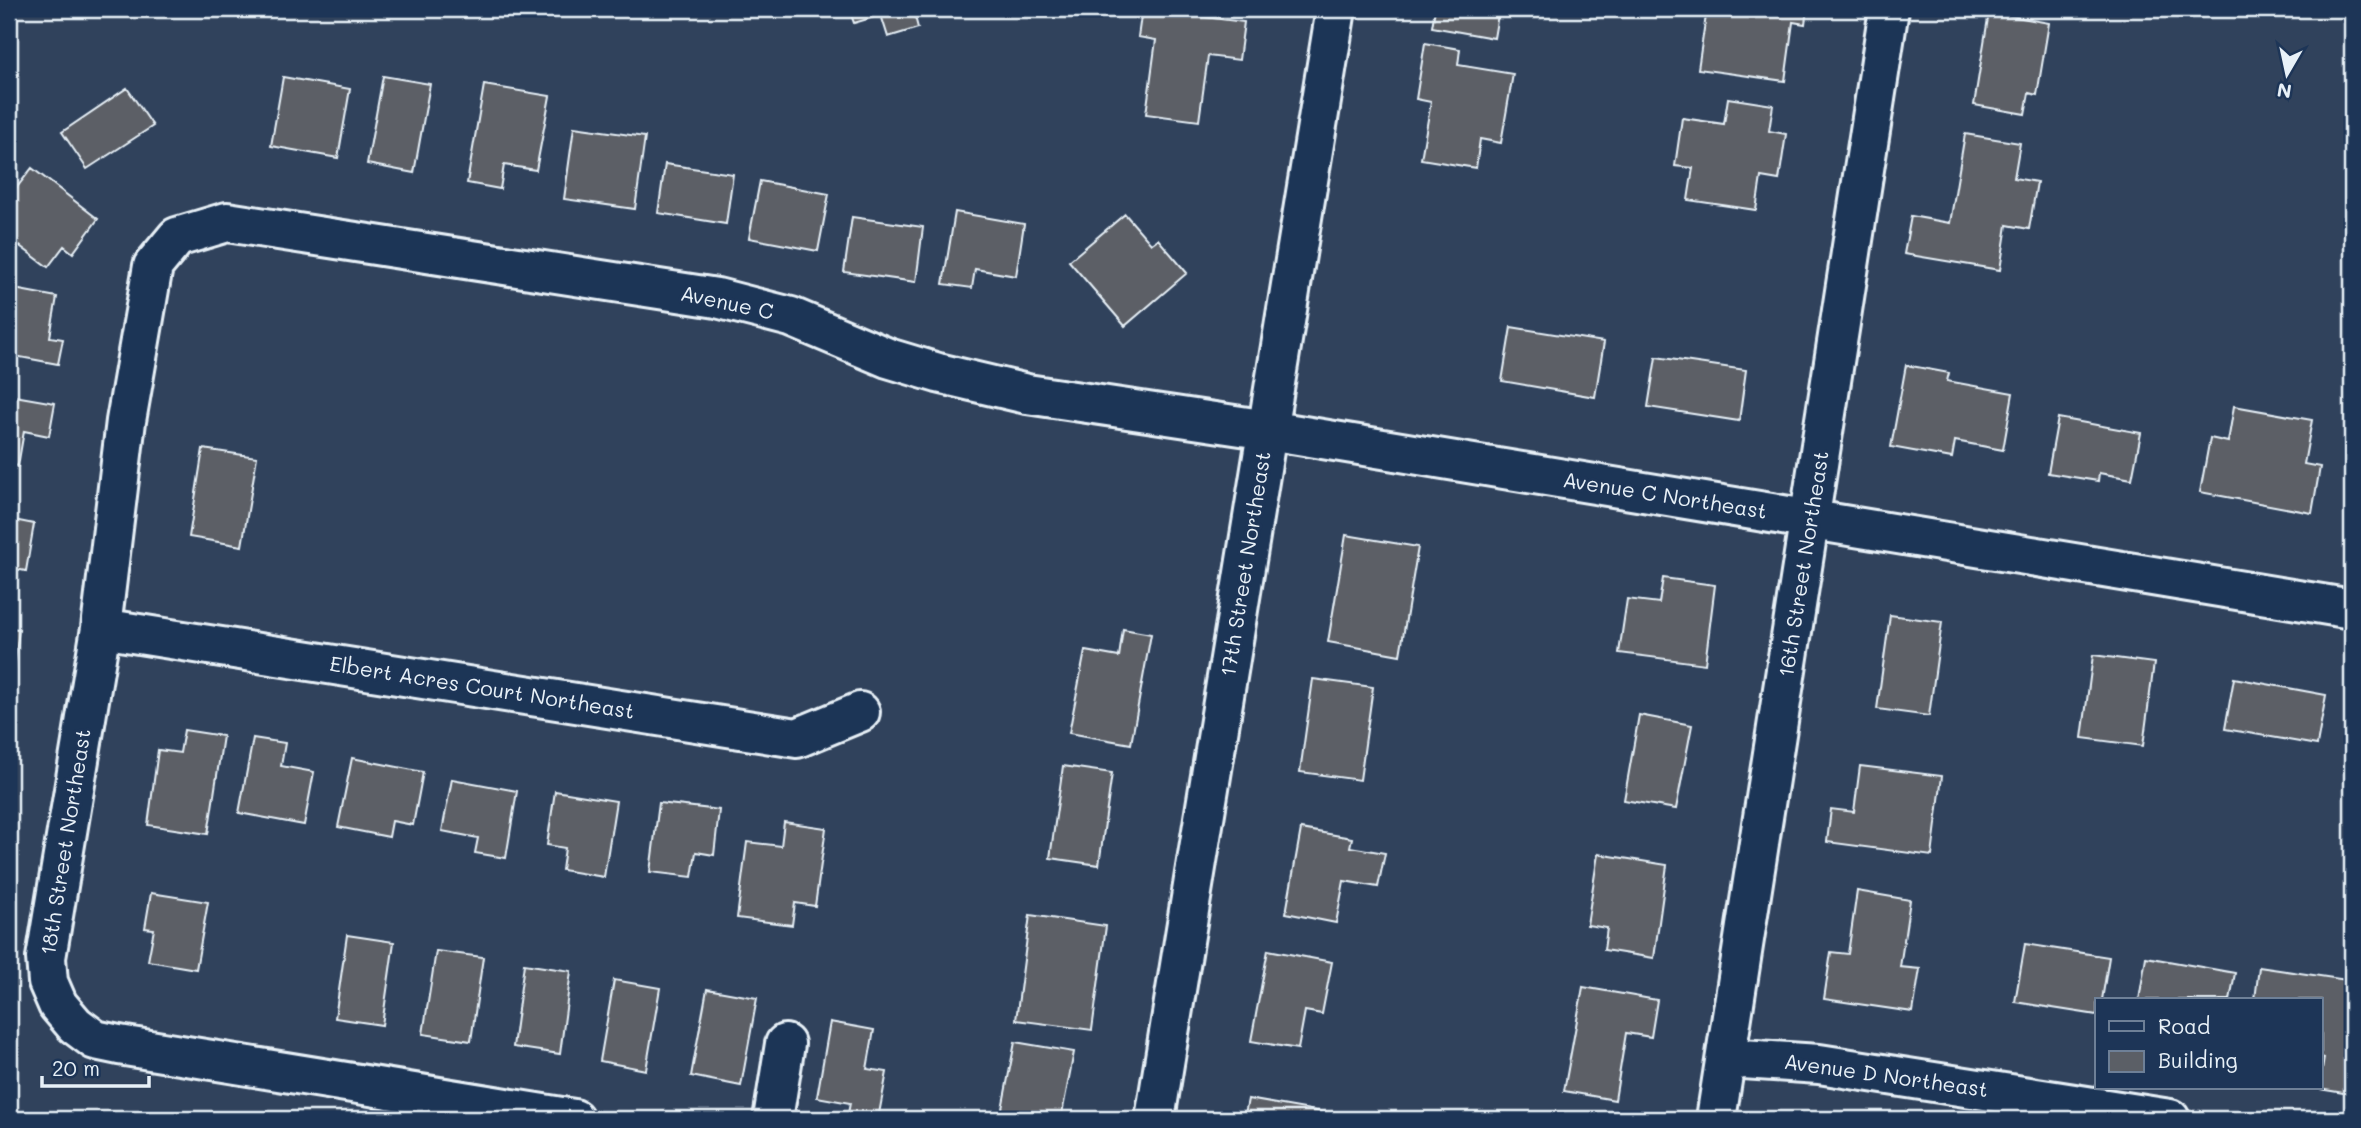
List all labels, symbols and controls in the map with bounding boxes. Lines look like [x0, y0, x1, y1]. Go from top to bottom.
north arrow [2252, 38, 2322, 108]
text: N [2275, 78, 2293, 105]
street label: Avenue C [678, 279, 776, 325]
street label: 17th Street Northeast [1213, 449, 1276, 678]
street label: 16th Street Northeast [1771, 449, 1834, 679]
street label: Avenue C Northeast [1561, 465, 1769, 524]
street label: Elbert Acres Court Northeast [328, 649, 636, 724]
street label: 18th Street Northeast [33, 727, 96, 957]
legend [2095, 998, 2322, 1090]
text: Road [2158, 1012, 2210, 1039]
scale bar [42, 1044, 149, 1088]
text: Building [2158, 1046, 2238, 1073]
street label: Avenue D Northeast [1783, 1047, 1990, 1102]
text: 20 m [52, 1054, 100, 1081]

